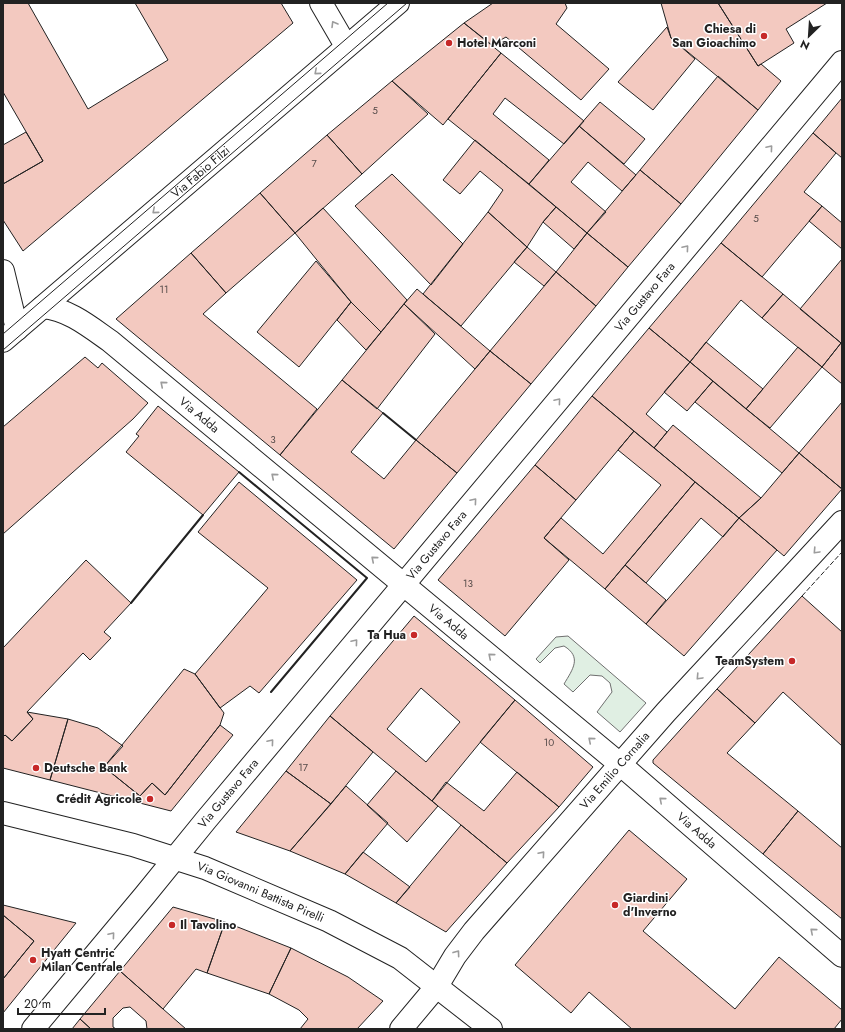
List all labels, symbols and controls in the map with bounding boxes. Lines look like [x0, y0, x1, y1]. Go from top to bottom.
north arrow [789, 16, 829, 56]
place label: Chiesa di San Gioachimo [672, 20, 756, 52]
one-way arrow [331, 21, 338, 29]
marker: Chiesa di San Gioachimo [759, 31, 769, 41]
place label: Hotel Marconi [457, 34, 536, 52]
text: N [797, 36, 812, 54]
marker: Hotel Marconi [444, 38, 454, 48]
one-way arrow [314, 67, 321, 74]
house number: 5 [372, 103, 378, 118]
street label: Via Fabio Filzi [167, 142, 234, 202]
one-way arrow [765, 146, 772, 153]
house number: 7 [311, 156, 317, 171]
one-way arrow [152, 207, 159, 214]
house number: 5 [753, 211, 759, 226]
one-way arrow [682, 246, 689, 253]
street label: Via Gustavo Fara [610, 258, 680, 336]
house number: 11 [160, 282, 169, 297]
one-way arrow [160, 382, 167, 389]
street label: Via Adda [175, 393, 224, 437]
one-way arrow [553, 399, 560, 406]
house number: 3 [270, 432, 276, 447]
one-way arrow [271, 474, 278, 481]
one-way arrow [469, 498, 476, 505]
street label: Via Gustavo Fara [402, 506, 471, 584]
one-way arrow [813, 546, 820, 554]
one-way arrow [371, 557, 378, 564]
house number: 13 [463, 576, 474, 591]
street label: Via Adda [424, 600, 473, 644]
place label: Ta Hua [368, 626, 406, 644]
marker: Ta Hua [409, 630, 419, 640]
one-way arrow [350, 640, 357, 647]
place label: TeamSystem [716, 652, 784, 670]
one-way arrow [488, 654, 496, 661]
marker: TeamSystem [787, 656, 797, 666]
one-way arrow [696, 672, 703, 680]
street label: Via Emilio Cornalia [576, 727, 654, 813]
house number: 10 [544, 735, 554, 750]
one-way arrow [588, 737, 595, 744]
one-way arrow [266, 739, 273, 747]
street label: Via Gustavo Fara [194, 754, 263, 832]
place label: Deutsche Bank [44, 759, 127, 777]
house number: 17 [298, 760, 309, 775]
marker: Deutsche Bank [31, 763, 41, 773]
place label: Crédit Agricole [56, 790, 142, 808]
marker: Crédit Agricole [145, 794, 155, 804]
one-way arrow [659, 797, 666, 804]
street label: Via Adda [673, 808, 721, 853]
one-way arrow [537, 851, 544, 859]
street label: Via Giovanni Battista Pirelli [195, 857, 327, 927]
place label: Giardini d'Inverno [623, 889, 677, 921]
marker: Giardini d'Inverno [610, 900, 620, 910]
place label: Il Tavolino [180, 916, 236, 934]
marker: Il Tavolino [167, 920, 177, 930]
one-way arrow [810, 929, 817, 936]
one-way arrow [107, 932, 114, 940]
place label: Hyatt Centric Milan Centrale [41, 944, 123, 976]
one-way arrow [452, 950, 460, 957]
marker: Hyatt Centric Milan Centrale [28, 955, 38, 965]
scale bar [18, 990, 105, 1016]
text: 20 m [24, 995, 51, 1013]

